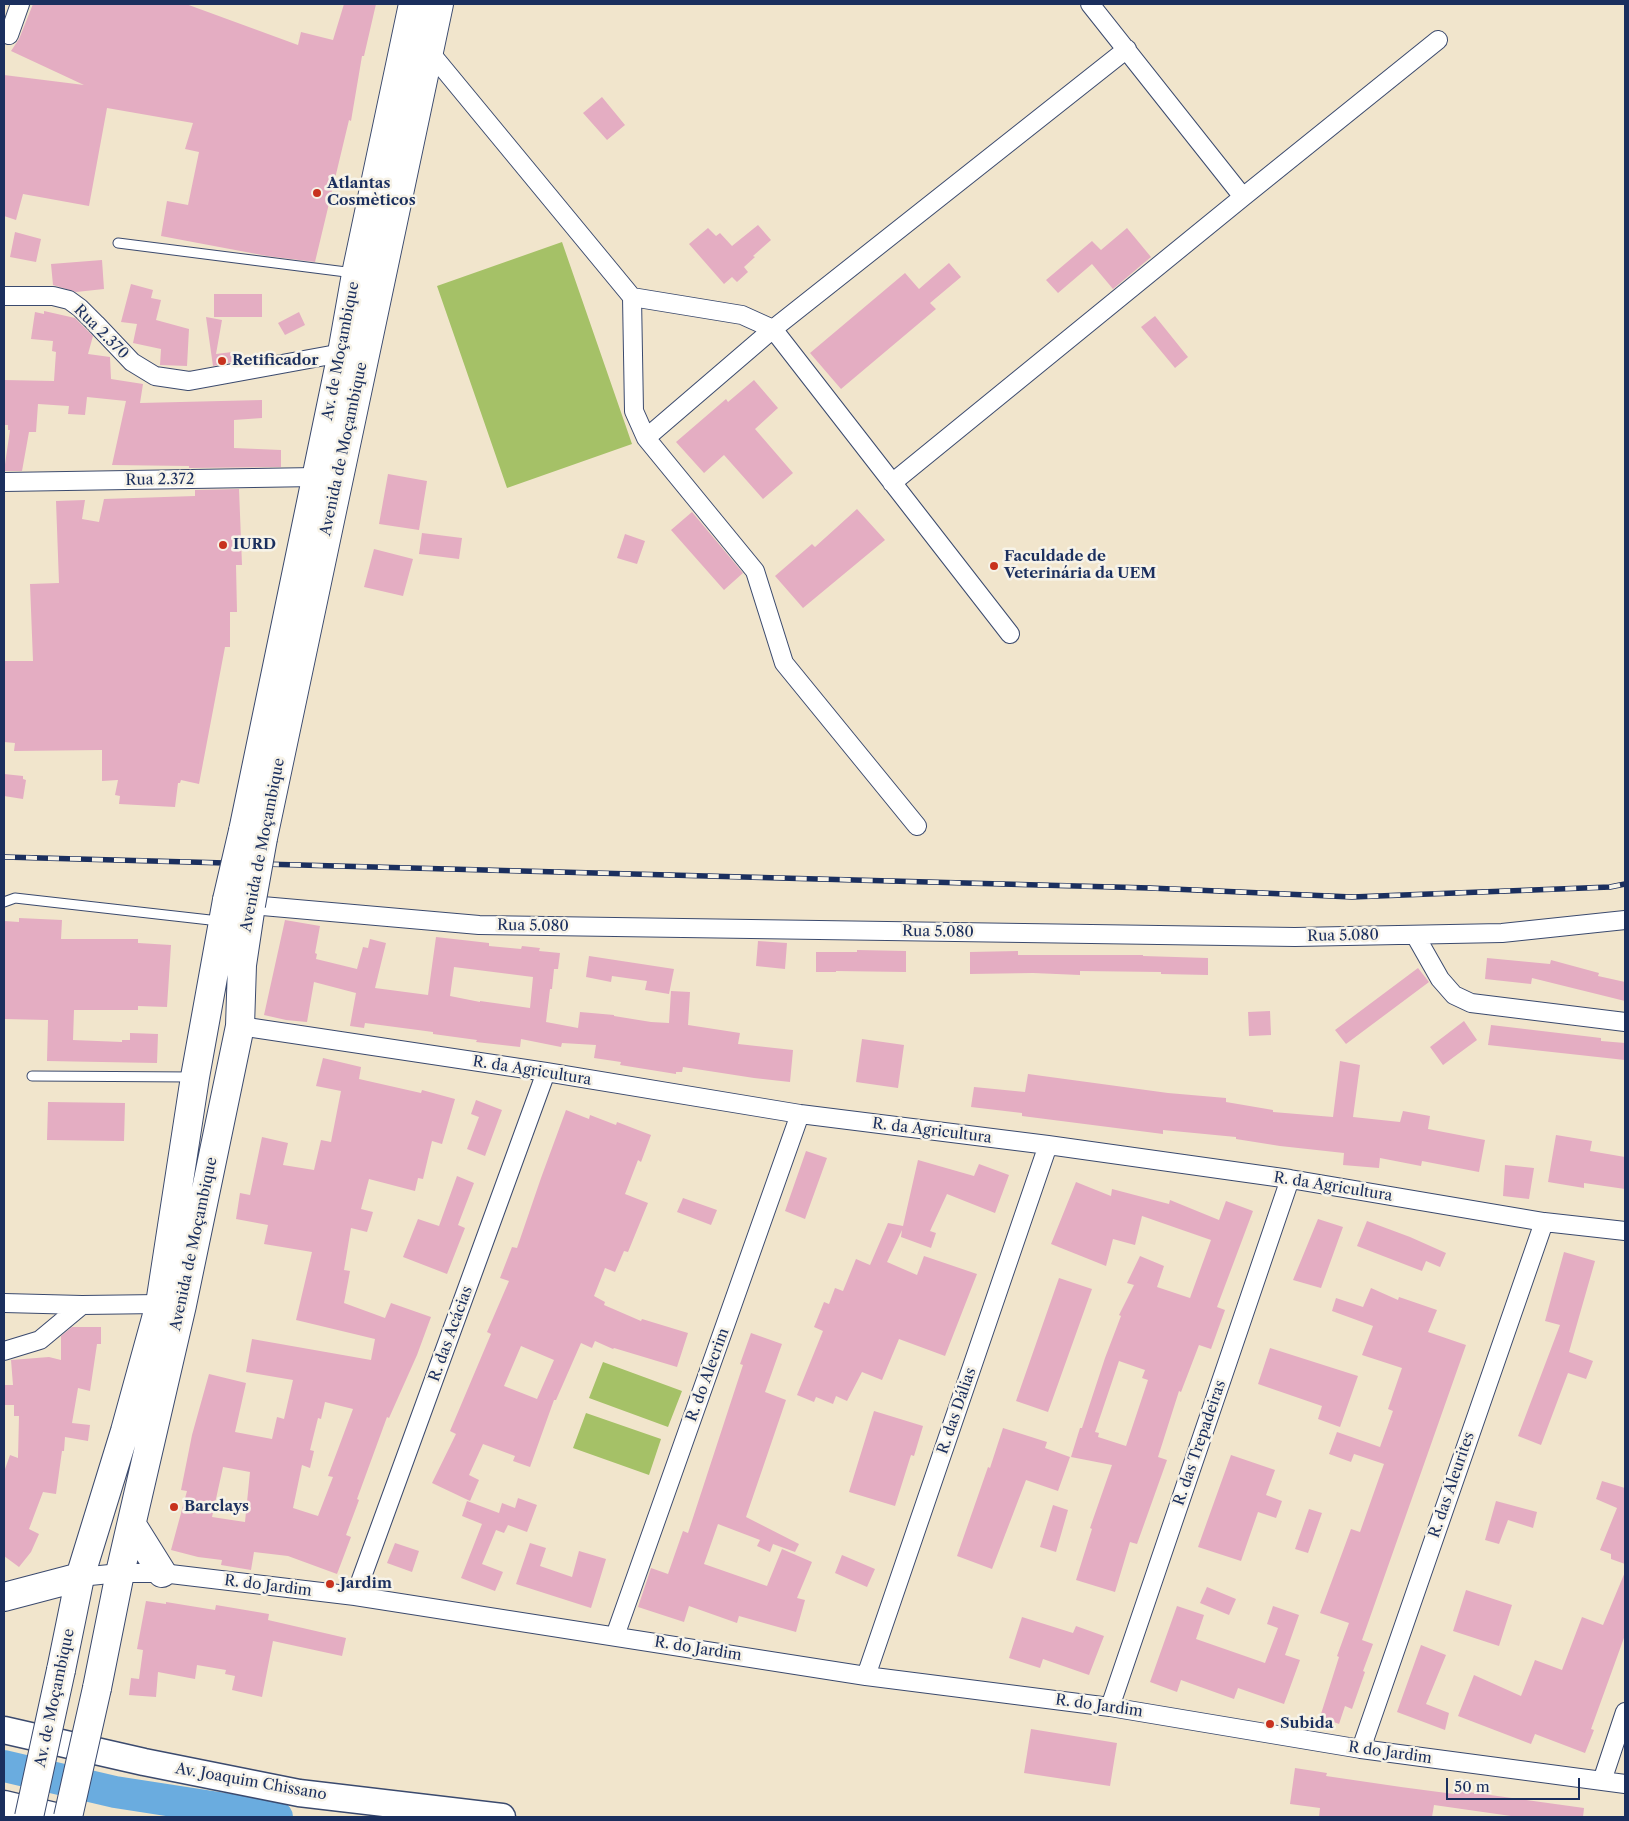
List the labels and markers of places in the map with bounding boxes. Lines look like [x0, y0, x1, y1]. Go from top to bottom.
place label: Atlantas Cosmèticos [327, 175, 416, 210]
marker: Atlantas Cosmèticos [311, 187, 323, 199]
place label: Retificador [232, 352, 319, 370]
marker: Retificador [216, 355, 228, 367]
place label: IURD [233, 536, 276, 554]
marker: IURD [217, 539, 229, 551]
place label: Faculdade de Veterinária da UEM [1004, 548, 1156, 583]
marker: Faculdade de Veterinária da UEM [988, 560, 1000, 572]
place label: Barclays [184, 1498, 249, 1516]
marker: Barclays [168, 1501, 180, 1513]
place label: Jardim [340, 1575, 392, 1593]
marker: Jardim [324, 1578, 336, 1590]
place label: Subida [1280, 1715, 1333, 1733]
marker: Subida [1264, 1718, 1276, 1730]

